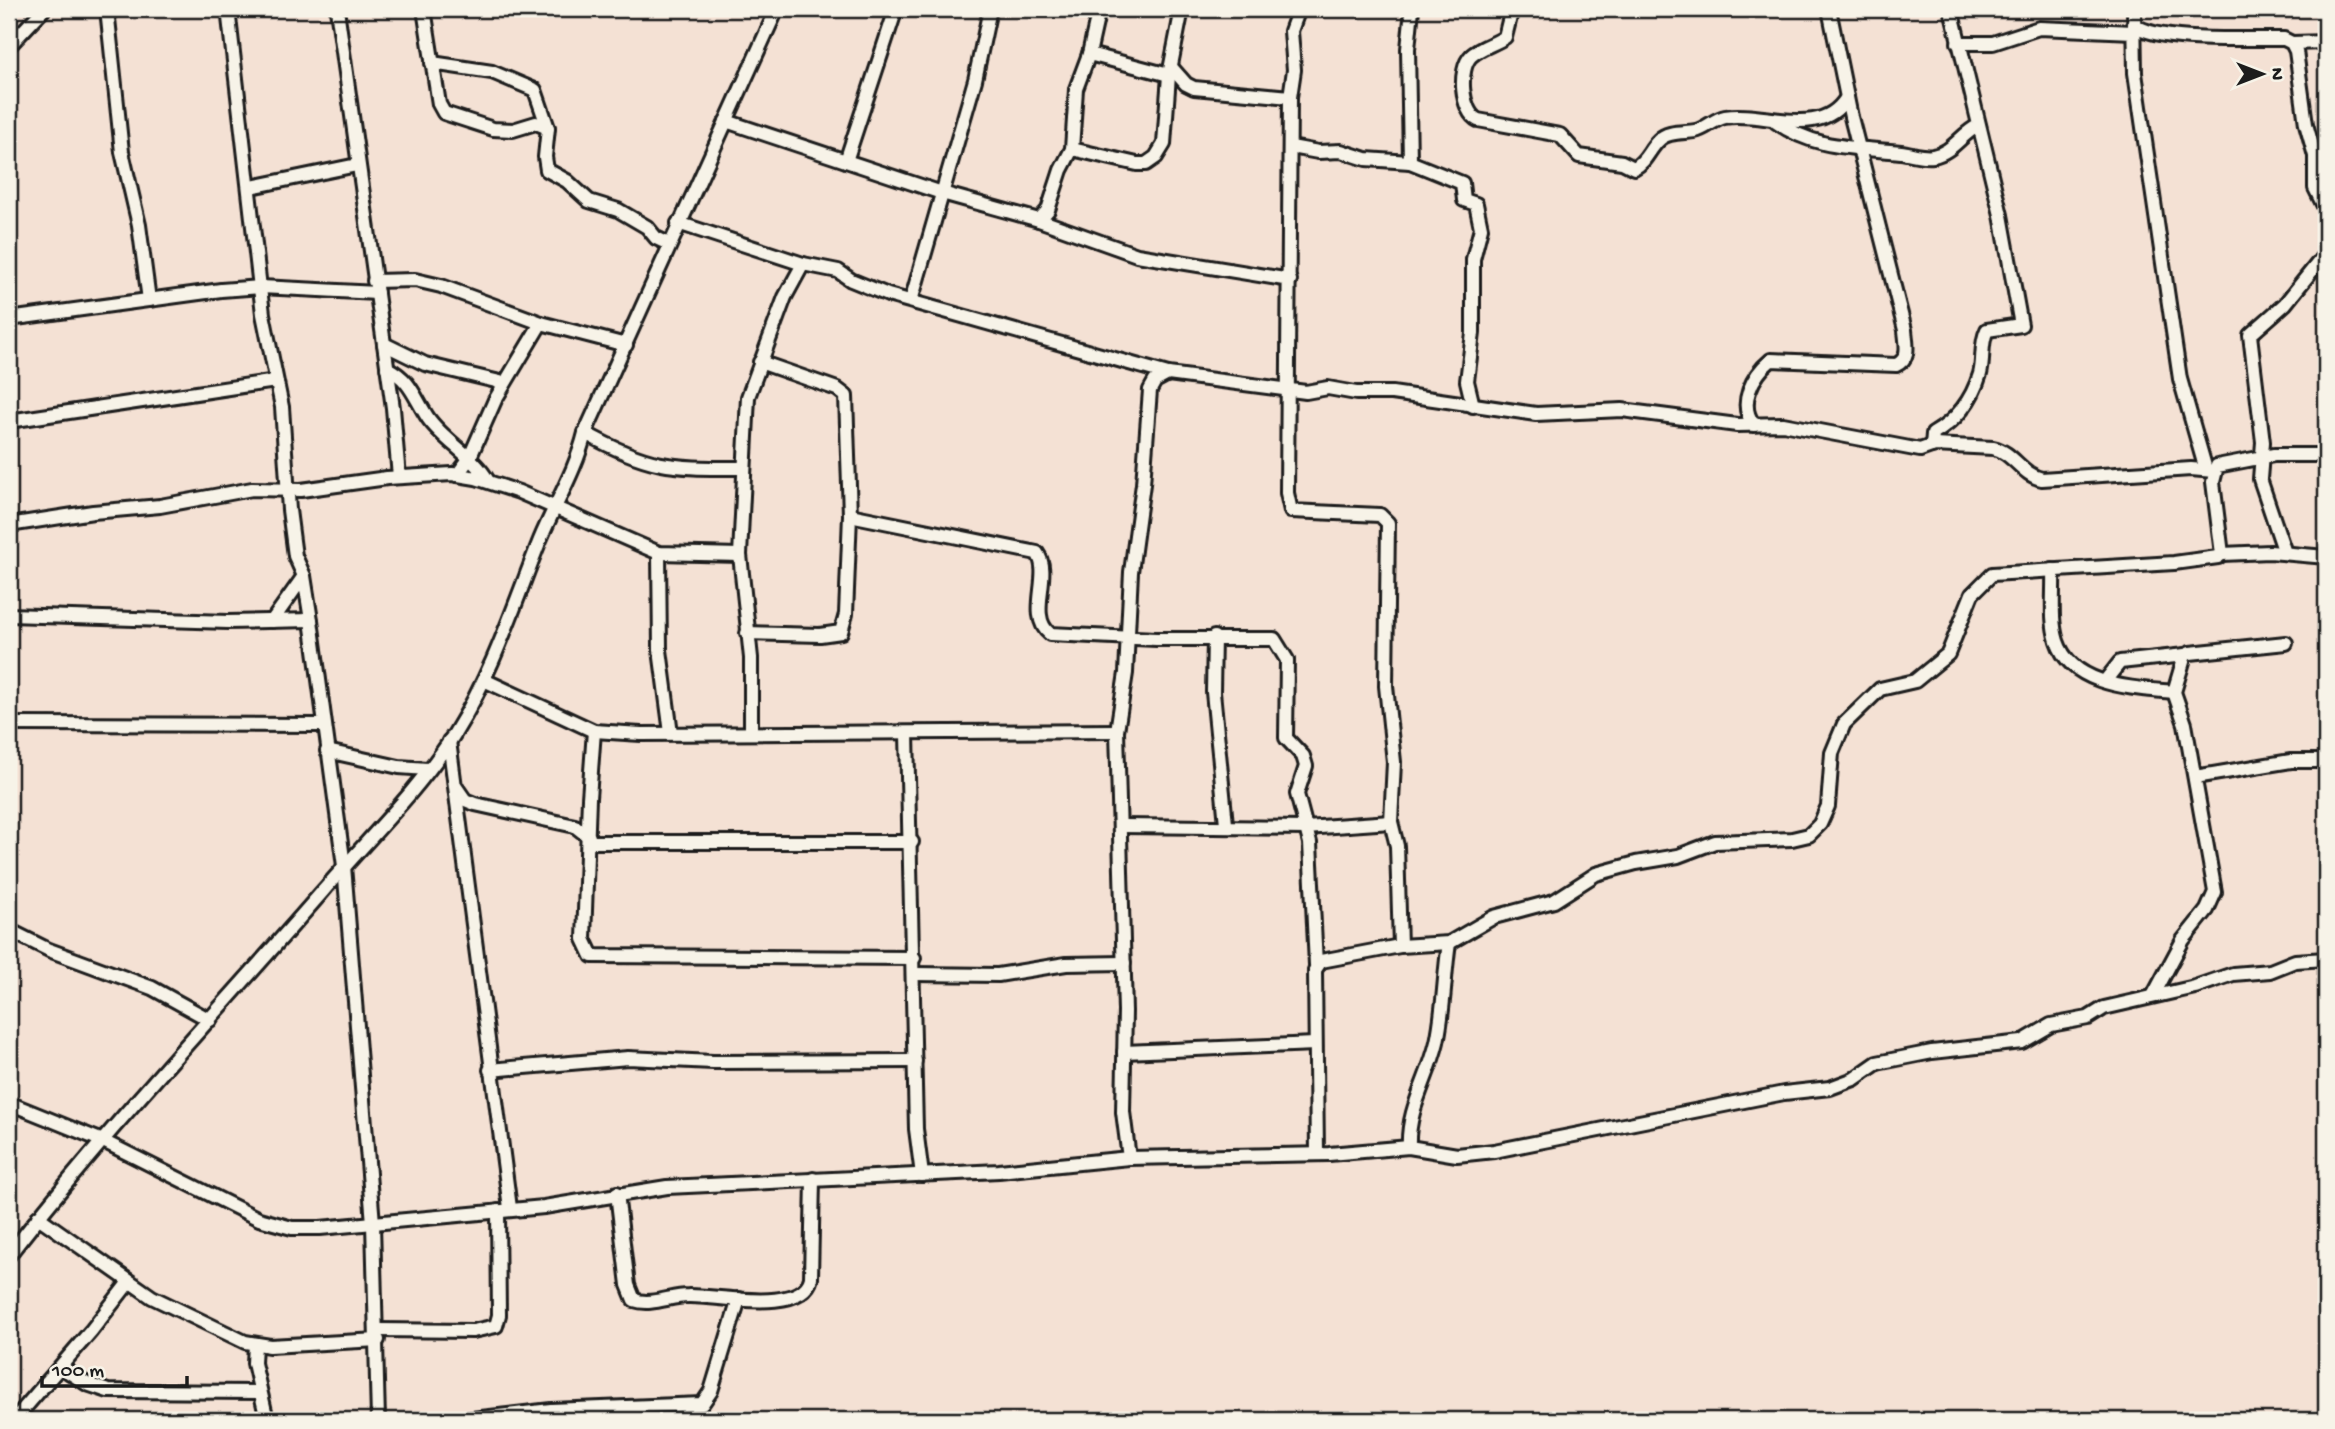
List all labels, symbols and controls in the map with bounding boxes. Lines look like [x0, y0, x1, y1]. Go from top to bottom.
north arrow [2226, 38, 2296, 108]
text: N [2264, 68, 2287, 80]
scale bar [42, 1345, 187, 1389]
text: 100 m [51, 1360, 104, 1385]

